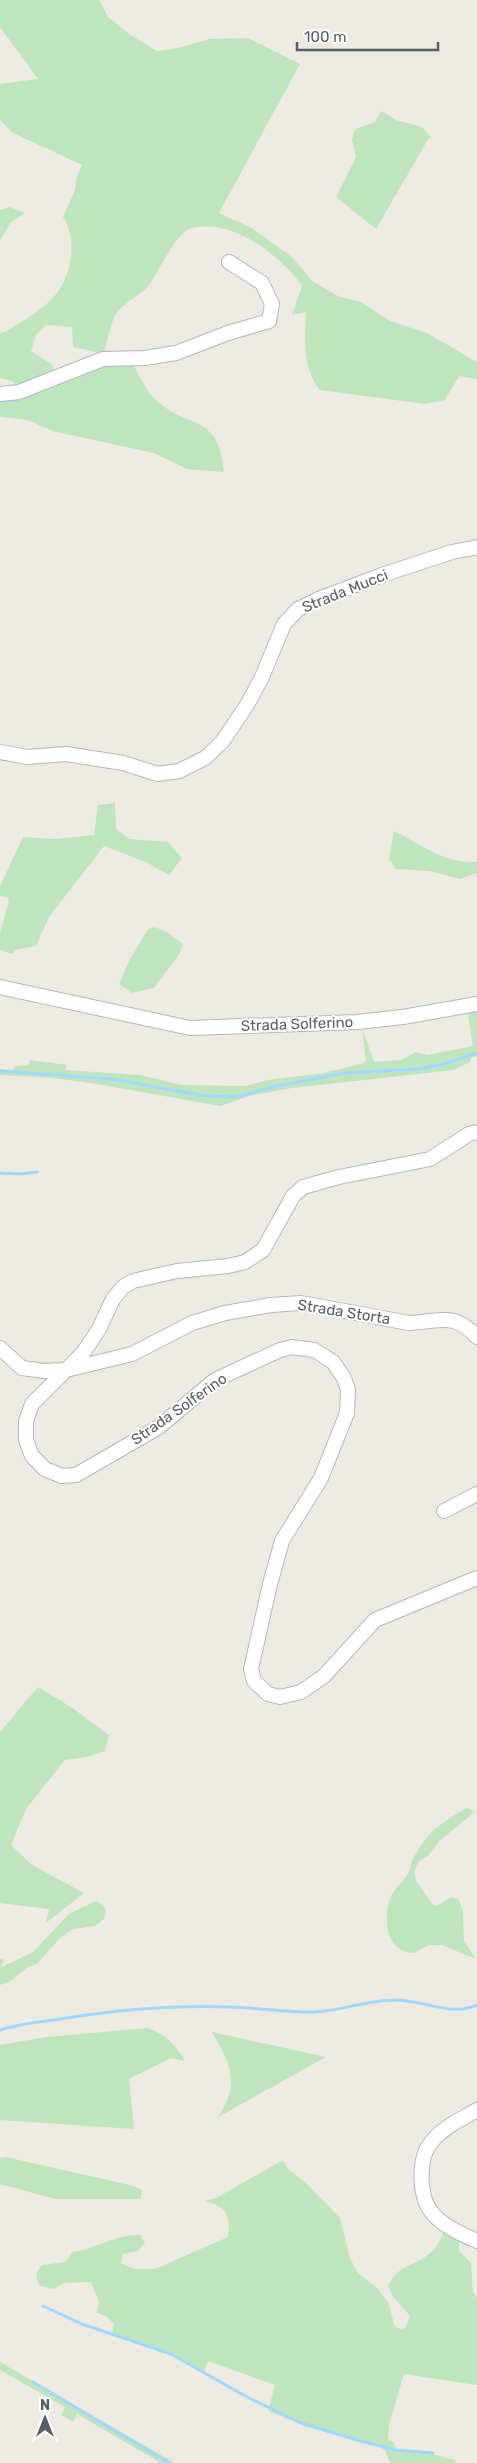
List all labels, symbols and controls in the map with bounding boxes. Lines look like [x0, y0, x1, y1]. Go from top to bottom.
scale bar [297, 20, 438, 52]
text: 100 m [304, 28, 346, 46]
street label: Strada Mucci [299, 566, 391, 616]
street label: Strada Solferino [240, 1013, 354, 1035]
street label: Strada Storta [296, 1296, 392, 1328]
street label: Strada Solferino [128, 1369, 230, 1449]
north arrow [20, 2393, 70, 2443]
text: N [40, 2397, 50, 2414]

